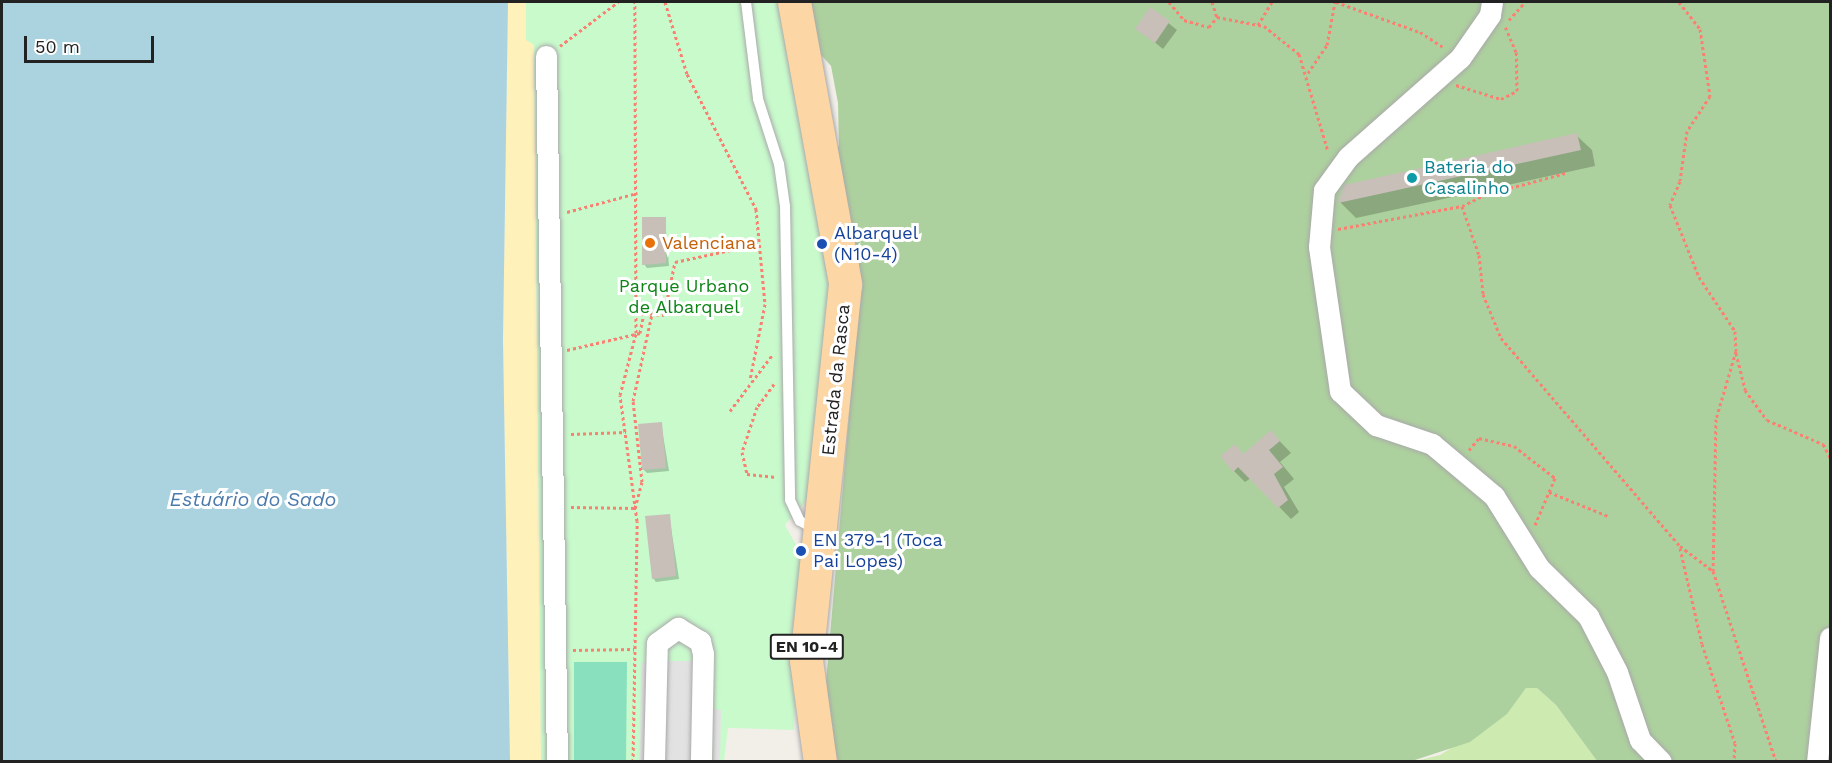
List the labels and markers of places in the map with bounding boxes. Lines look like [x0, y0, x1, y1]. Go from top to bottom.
place label: Bateria do Casalinho [1424, 157, 1514, 200]
marker: Bateria do Casalinho [1405, 171, 1419, 185]
place label: Albarquel (N10-4) [834, 223, 918, 266]
place label: Valenciana [662, 232, 756, 254]
marker: Valenciana [643, 236, 657, 250]
marker: Albarquel (N10-4) [815, 237, 829, 251]
place label: EN 379-1 (Toca Pai Lopes) [813, 530, 943, 572]
marker: EN 379-1 (Toca Pai Lopes) [794, 544, 808, 558]

